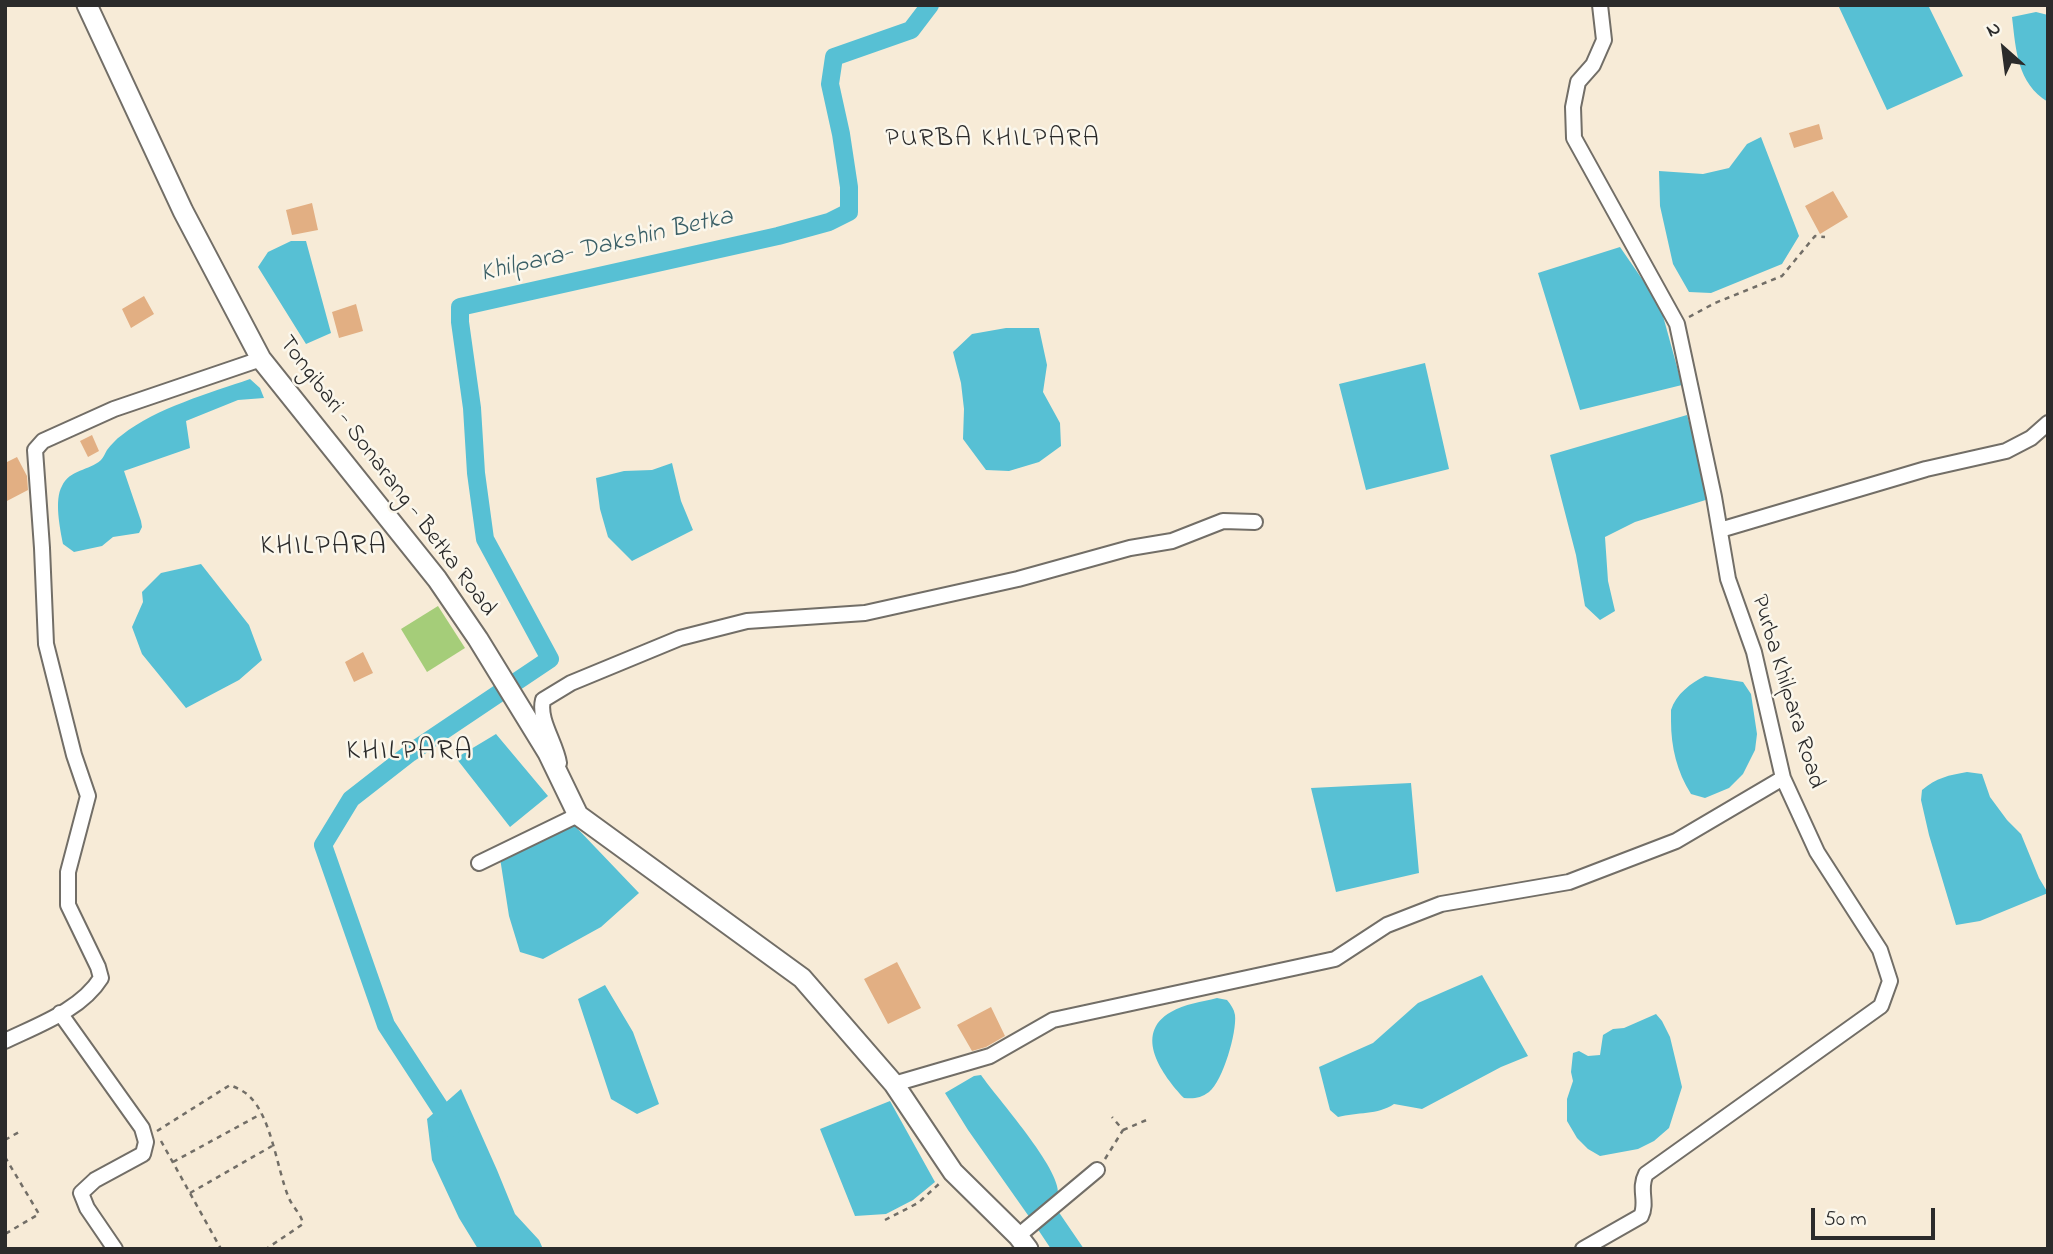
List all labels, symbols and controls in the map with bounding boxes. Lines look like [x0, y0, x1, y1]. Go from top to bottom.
north arrow [1969, 14, 2039, 84]
text: N [1982, 15, 2006, 45]
district label: PURBA KHILPARA [887, 125, 1099, 157]
water label: Khilpara- Dakshin Betka [478, 203, 736, 291]
street label: Tongibari - Sonarang - Betka Road [271, 331, 501, 623]
district label: KHILPARA [261, 531, 387, 565]
street label: Purba Khilpara Road [1743, 592, 1829, 792]
district label: KHILPARA [347, 736, 473, 770]
scale bar [1815, 1194, 1939, 1238]
text: 50 m [1824, 1205, 1867, 1235]

